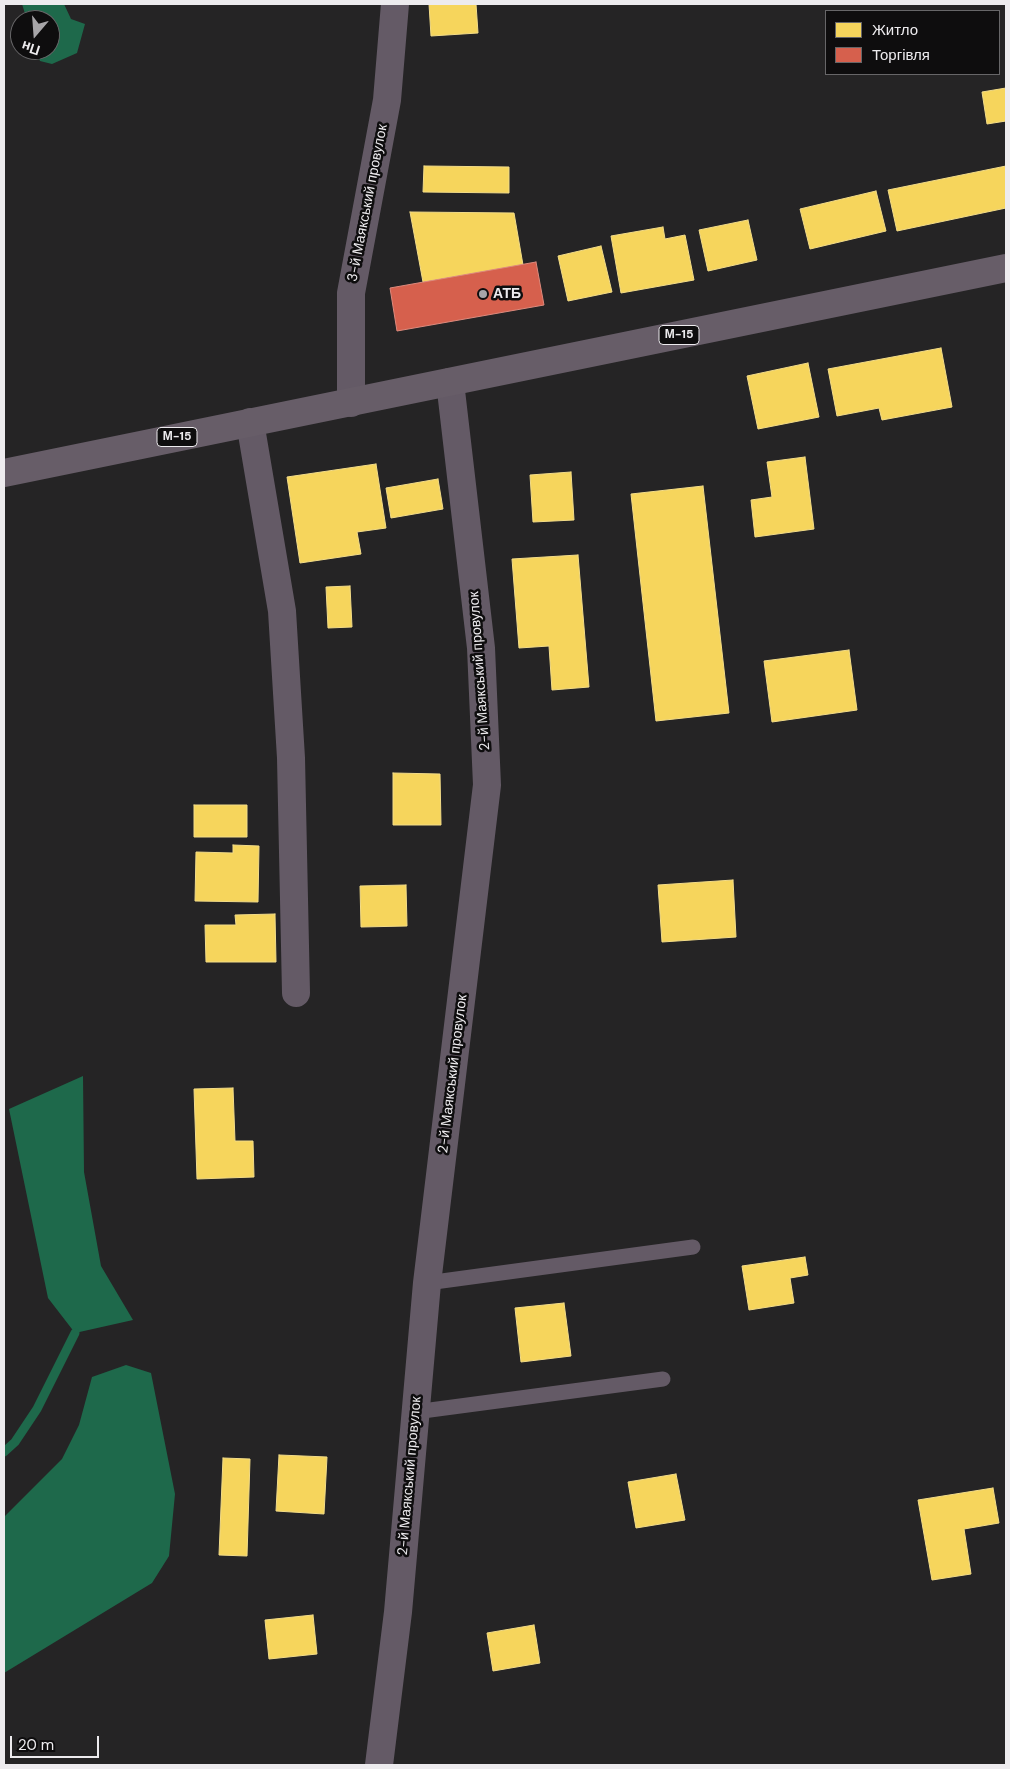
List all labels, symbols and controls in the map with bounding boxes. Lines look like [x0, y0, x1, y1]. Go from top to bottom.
north arrow [10, 10, 60, 60]
legend [825, 10, 1000, 75]
text: Житло [872, 20, 918, 40]
text: Пн [19, 37, 42, 60]
text: Торгівля [872, 45, 930, 65]
street label: 3-й Маякський провулок [345, 123, 391, 283]
place label: АТБ [493, 286, 521, 302]
marker: АТБ [477, 288, 489, 300]
road number: М-15 [659, 326, 699, 344]
road number: М-15 [157, 428, 197, 447]
street label: 2-й Маякський провулок [466, 591, 494, 751]
street label: 2-й Маякський провулок [435, 994, 471, 1154]
street label: 2-й Маякський провулок [395, 1396, 425, 1556]
scale bar [12, 1726, 101, 1758]
text: 20 m [18, 1735, 54, 1755]

